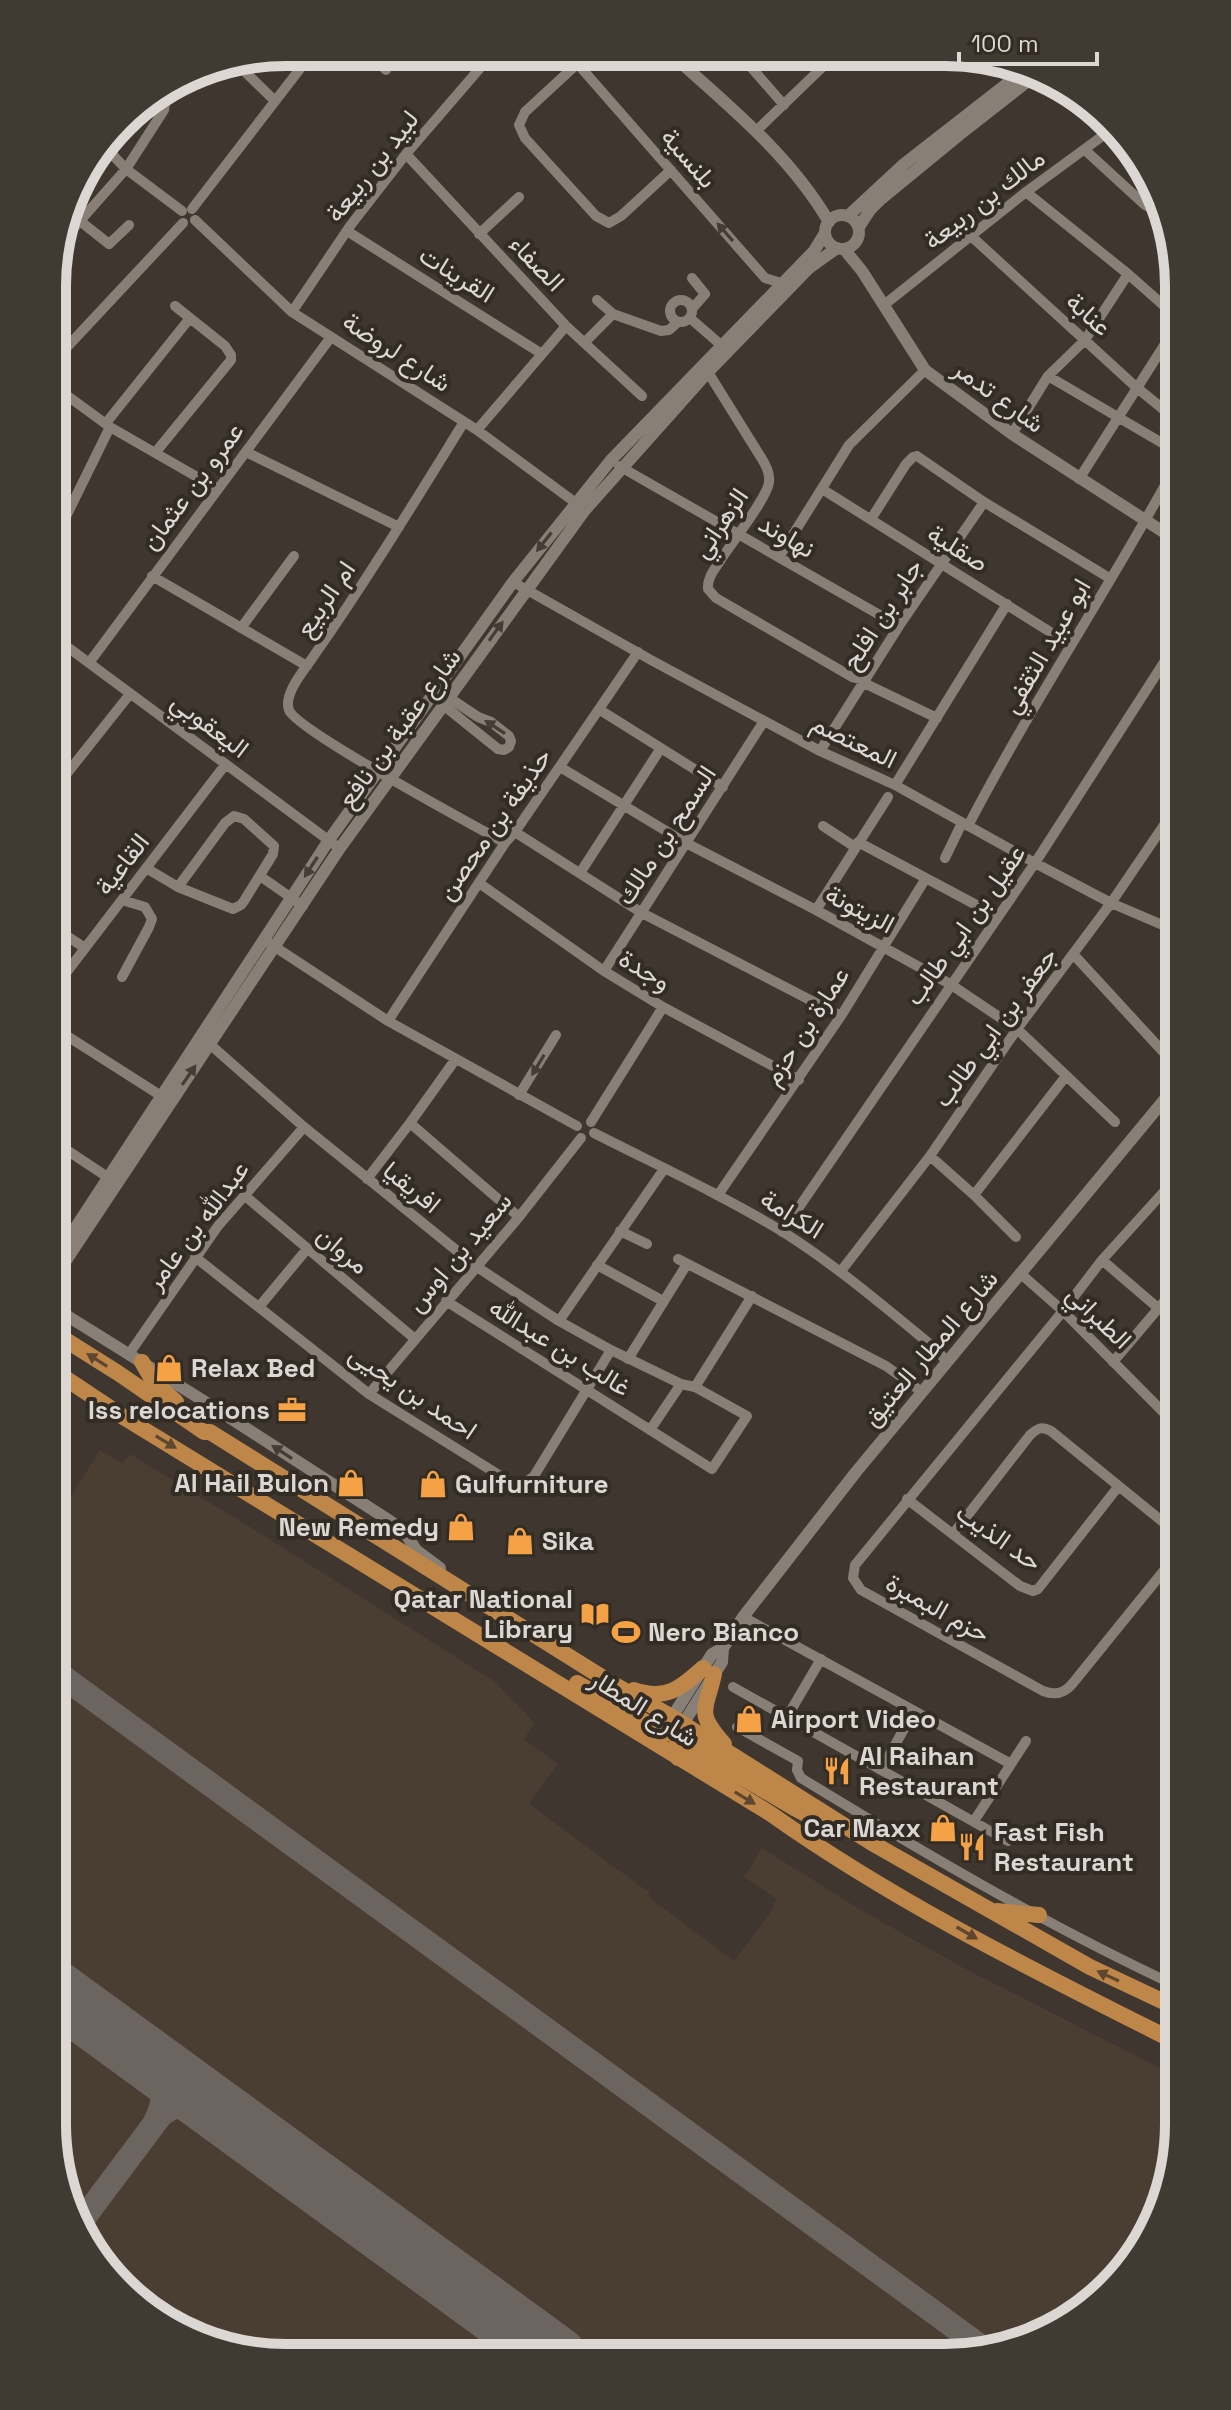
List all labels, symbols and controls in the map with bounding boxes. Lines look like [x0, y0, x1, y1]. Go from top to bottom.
scale bar [959, 16, 1097, 66]
text: 100 m [971, 28, 1039, 59]
street label: لبيد بن ربيعة [318, 103, 426, 229]
street label: بلنسية [653, 121, 725, 195]
street label: مالك بن ربيعة [916, 141, 1052, 257]
one-way arrow [717, 222, 734, 242]
street label: الصفاء [502, 227, 572, 299]
street label: القرينات [413, 238, 501, 310]
street label: عنابة [1059, 285, 1119, 343]
street label: شارع لروضة [336, 304, 458, 401]
street label: شارع تدمر [945, 351, 1051, 441]
street label: عمرو بن عثمان [133, 415, 251, 557]
street label: الزهراني [684, 481, 759, 567]
street label: نهاوند [753, 506, 821, 566]
street label: صقلية [921, 516, 995, 580]
one-way arrow [537, 532, 553, 552]
street label: جابر بن افلح [833, 552, 931, 677]
street label: ام الربيع [287, 554, 364, 644]
street label: ابو عبيد الثقفي [994, 572, 1102, 722]
one-way arrow [487, 620, 503, 641]
street label: شارع عقبة بن نافع [330, 641, 469, 815]
street label: اليعقوبي [162, 685, 256, 769]
street label: المعتصم [805, 706, 903, 776]
one-way arrow [485, 719, 506, 734]
street label: حذيفة بن محصن [429, 741, 559, 907]
street label: السمح بن مالك [608, 759, 725, 912]
street label: القاعية [87, 826, 157, 902]
street label: عقيل بن ابي طالب [897, 838, 1036, 1014]
one-way arrow [304, 857, 319, 878]
street label: الزيتونة [820, 877, 900, 941]
street label: جعفر بن ابي طالب [925, 940, 1068, 1116]
street label: وجدة [613, 941, 677, 999]
street label: عمارة بن حزم [755, 960, 857, 1092]
one-way arrow [531, 1054, 545, 1076]
one-way arrow [181, 1065, 196, 1086]
street label: افريقيا [376, 1153, 448, 1221]
street label: عبدالله بن عامر [137, 1154, 257, 1297]
street label: الكرامة [754, 1181, 830, 1247]
street label: سعيد بن اوس [399, 1185, 519, 1319]
street label: مروان [310, 1218, 376, 1282]
street label: شارع المطار العتيق [854, 1263, 1006, 1434]
street label: الطبراني [1056, 1277, 1139, 1359]
street label: غالب بن عبدالله [483, 1290, 637, 1404]
street label: احمد بن يحيى [342, 1337, 484, 1447]
place label: Relax Bed [191, 1351, 315, 1385]
shop icon: Relax Bed [154, 1353, 184, 1383]
one-way arrow [86, 1354, 108, 1368]
place label: Iss relocations [88, 1393, 270, 1427]
office icon: Iss relocations [277, 1395, 307, 1425]
one-way arrow [155, 1435, 177, 1449]
one-way arrow [271, 1444, 292, 1459]
place label: Al Hail Bulon [174, 1466, 329, 1500]
place label: Gulfurniture [455, 1467, 608, 1501]
shop icon: Al Hail Bulon [336, 1468, 366, 1498]
shop icon: Gulfurniture [418, 1469, 448, 1499]
street label: حد الذيب [949, 1495, 1049, 1579]
place label: New Remedy [278, 1510, 439, 1544]
shop icon: New Remedy [446, 1512, 476, 1542]
place label: Sika [542, 1524, 594, 1558]
shop icon: Sika [505, 1526, 535, 1556]
street label: حزم البمبرة [880, 1565, 996, 1651]
place label: Qatar National Library [393, 1582, 573, 1646]
library icon: Qatar National Library [580, 1599, 610, 1629]
place label: Nero Bianco [648, 1615, 799, 1649]
sports icon: Nero Bianco [611, 1617, 641, 1647]
street label: شارع المطار [582, 1661, 704, 1755]
place label: Airport Video [771, 1702, 936, 1736]
shop icon: Airport Video [734, 1704, 764, 1734]
place label: Al Raihan Restaurant [859, 1739, 999, 1803]
restaurant icon: Al Raihan Restaurant [822, 1756, 852, 1786]
one-way arrow [734, 1791, 756, 1805]
place label: Car Maxx [804, 1811, 921, 1845]
shop icon: Car Maxx [928, 1813, 958, 1843]
place label: Fast Fish Restaurant [994, 1815, 1134, 1879]
restaurant icon: Fast Fish Restaurant [957, 1832, 987, 1862]
one-way arrow [955, 1926, 978, 1940]
one-way arrow [1096, 1969, 1120, 1983]

